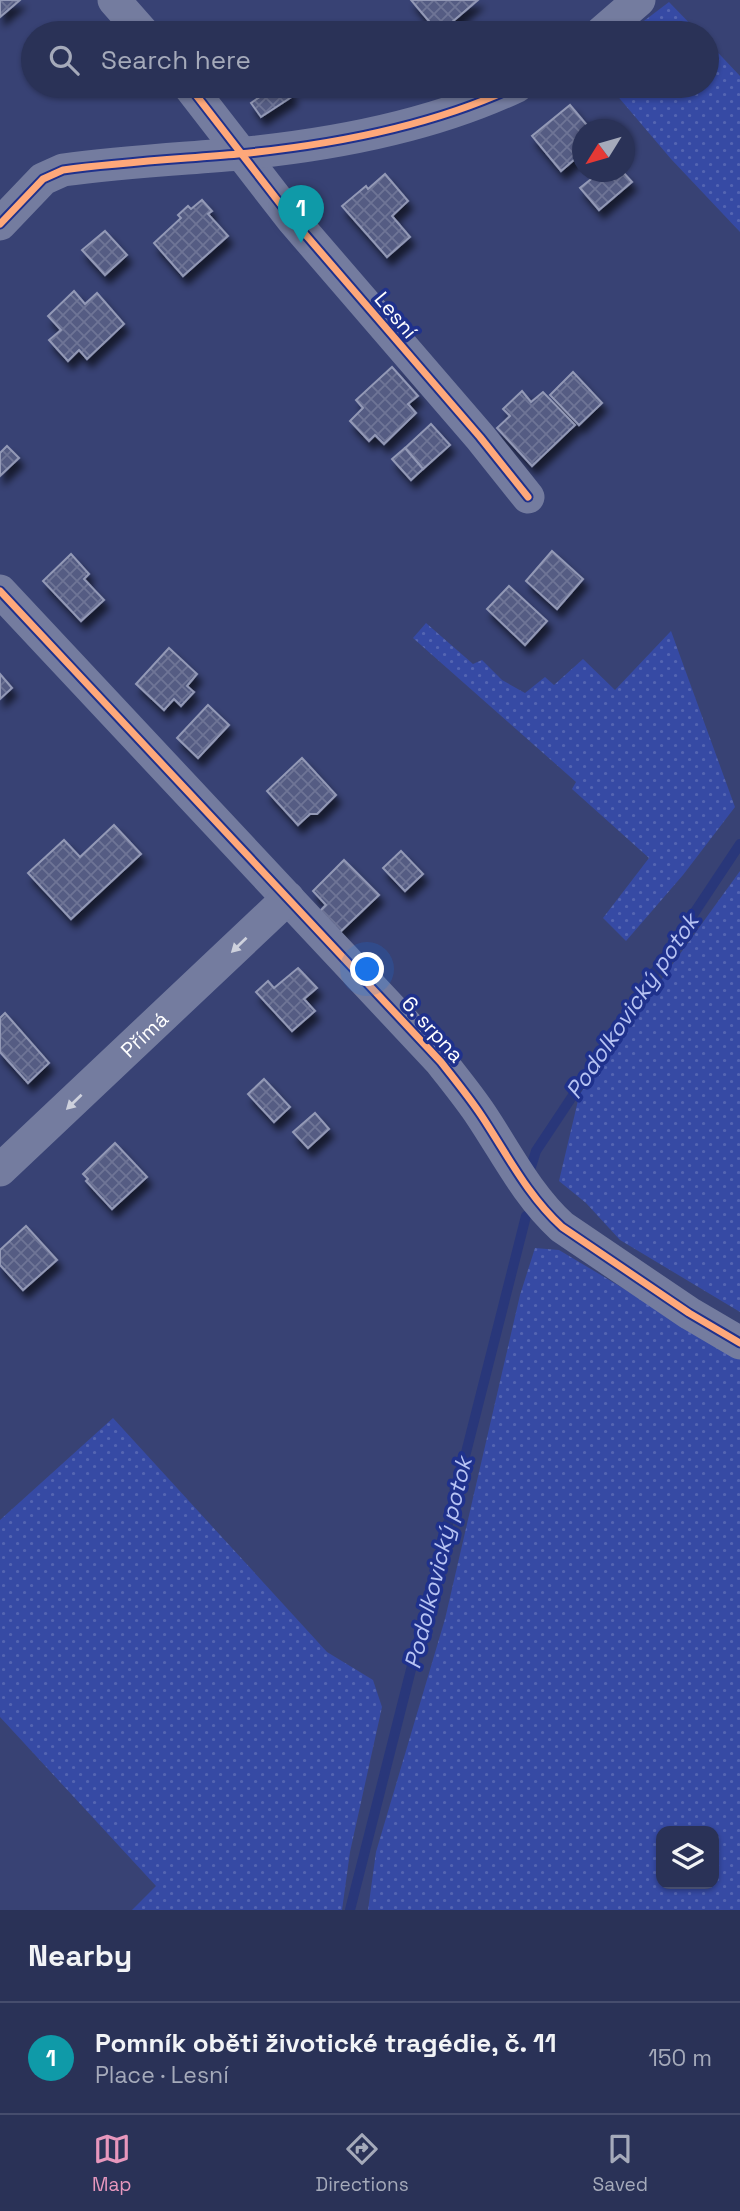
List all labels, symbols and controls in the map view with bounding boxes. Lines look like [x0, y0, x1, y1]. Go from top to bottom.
search box [21, 21, 719, 98]
icon: search [45, 41, 83, 79]
text: Search here [101, 43, 251, 77]
north arrow [572, 119, 635, 182]
pin: 1 [278, 185, 324, 243]
street label: Lesní [369, 286, 424, 345]
water label: Podolkovický potok [559, 905, 707, 1104]
one-way arrow [231, 937, 248, 953]
your location [350, 952, 384, 986]
street label: 6. srpna [396, 990, 470, 1068]
street label: Přímá [114, 1005, 174, 1063]
one-way arrow [66, 1094, 83, 1110]
water label: Podolkovický potok [397, 1451, 479, 1672]
map controls [656, 1826, 719, 1889]
button: layers [656, 1826, 719, 1889]
text: Nearby [28, 1936, 132, 1975]
text: Pomník oběti životické tragédie, č. 11 [95, 2026, 557, 2060]
text: 1 [46, 2043, 56, 2073]
text: 150 m [648, 2043, 712, 2073]
text: Place · Lesní [95, 2060, 229, 2090]
tab: Map [92, 2130, 132, 2197]
tab: Directions [316, 2130, 409, 2197]
tab: Saved [593, 2130, 648, 2197]

